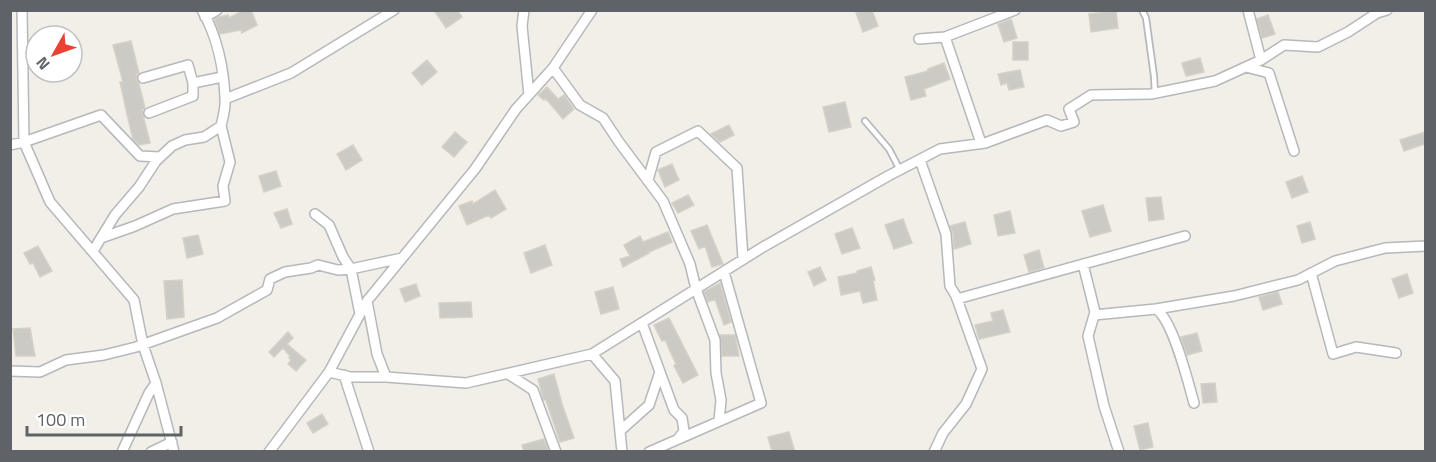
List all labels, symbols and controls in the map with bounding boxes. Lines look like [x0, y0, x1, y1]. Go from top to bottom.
north arrow [24, 24, 84, 84]
text: N [30, 52, 55, 76]
scale bar [27, 399, 182, 437]
text: 100 m [36, 406, 85, 433]

